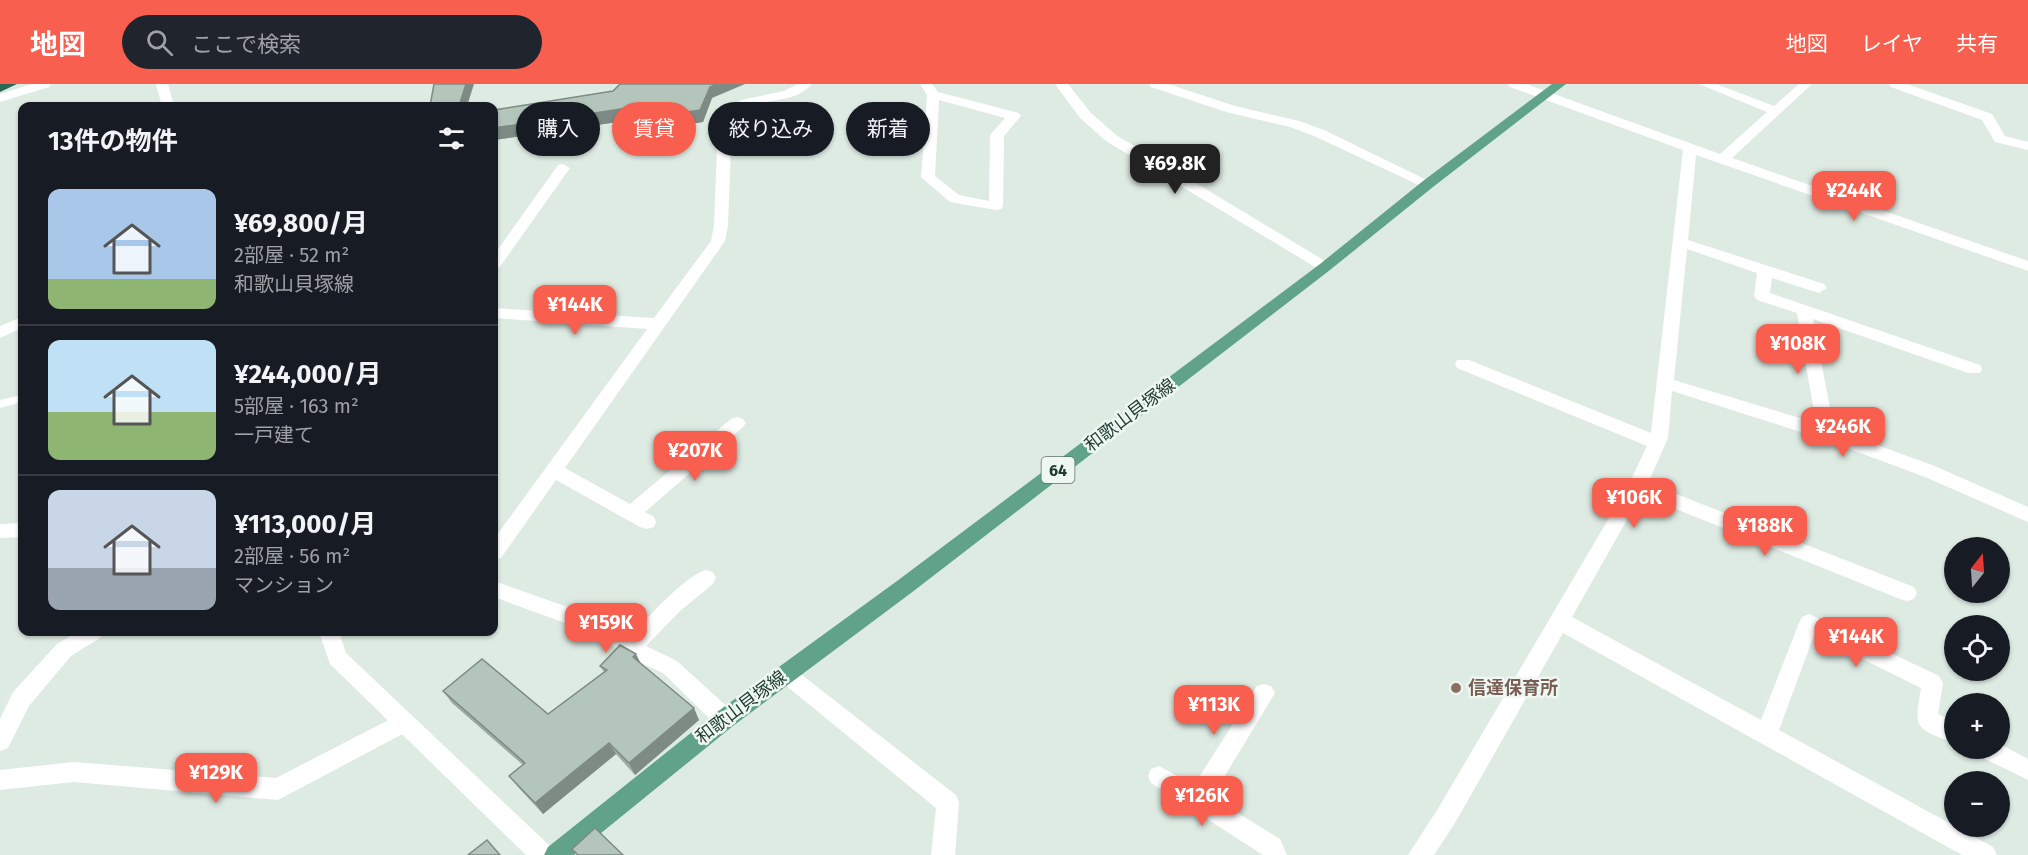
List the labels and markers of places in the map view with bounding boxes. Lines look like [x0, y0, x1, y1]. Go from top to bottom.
pin: ¥69.8K [1126, 144, 1224, 195]
pin: ¥244K [1812, 171, 1896, 222]
pin: ¥144K [533, 285, 617, 336]
pin: ¥108K [1756, 324, 1840, 375]
pin: ¥246K [1801, 407, 1885, 458]
pin: ¥207K [653, 431, 737, 482]
pin: ¥106K [1592, 478, 1676, 529]
pin: ¥188K [1723, 506, 1807, 557]
pin: ¥159K [564, 603, 648, 654]
pin: ¥144K [1814, 617, 1898, 668]
place label: 信達保育所 [1468, 677, 1558, 699]
marker: 信達保育所 [1449, 681, 1463, 695]
pin: ¥113K [1172, 685, 1256, 736]
pin: ¥129K [174, 753, 258, 804]
pin: ¥126K [1160, 776, 1244, 827]

